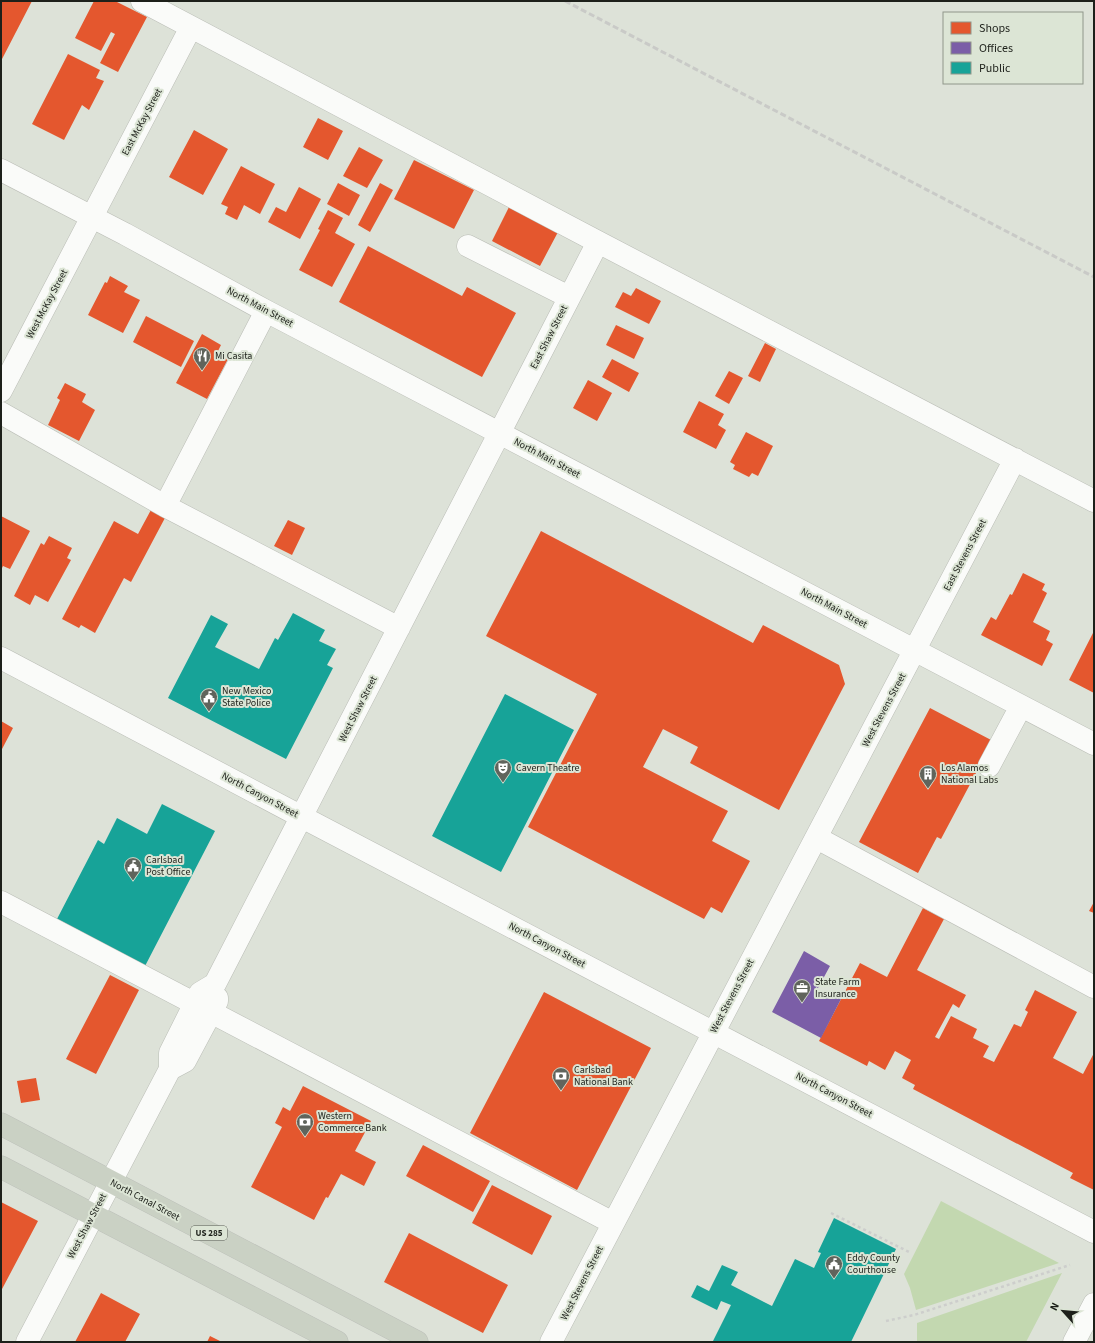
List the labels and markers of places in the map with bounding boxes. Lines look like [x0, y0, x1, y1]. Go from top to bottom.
restaurant icon: Mi Casita [192, 346, 212, 371]
place label: Mi Casita [215, 349, 252, 363]
place label: New Mexico State Police [222, 684, 272, 710]
public building icon: New Mexico State Police [199, 687, 219, 712]
theatre icon: Cavern Theatre [493, 758, 513, 783]
place label: Cavern Theatre [516, 761, 580, 775]
place label: Los Alamos National Labs [941, 761, 998, 787]
building icon: Los Alamos National Labs [918, 764, 938, 789]
place label: Carlsbad Post Office [146, 853, 190, 879]
public building icon: Carlsbad Post Office [123, 856, 143, 881]
place label: State Farm Insurance [815, 975, 860, 1001]
office icon: State Farm Insurance [792, 978, 812, 1003]
place label: Carlsbad National Bank [574, 1063, 633, 1089]
bank icon: Carlsbad National Bank [551, 1066, 571, 1091]
place label: Western Commerce Bank [318, 1109, 387, 1135]
bank icon: Western Commerce Bank [295, 1112, 315, 1137]
place label: Eddy County Courthouse [847, 1251, 900, 1277]
public building icon: Eddy County Courthouse [824, 1254, 844, 1279]

